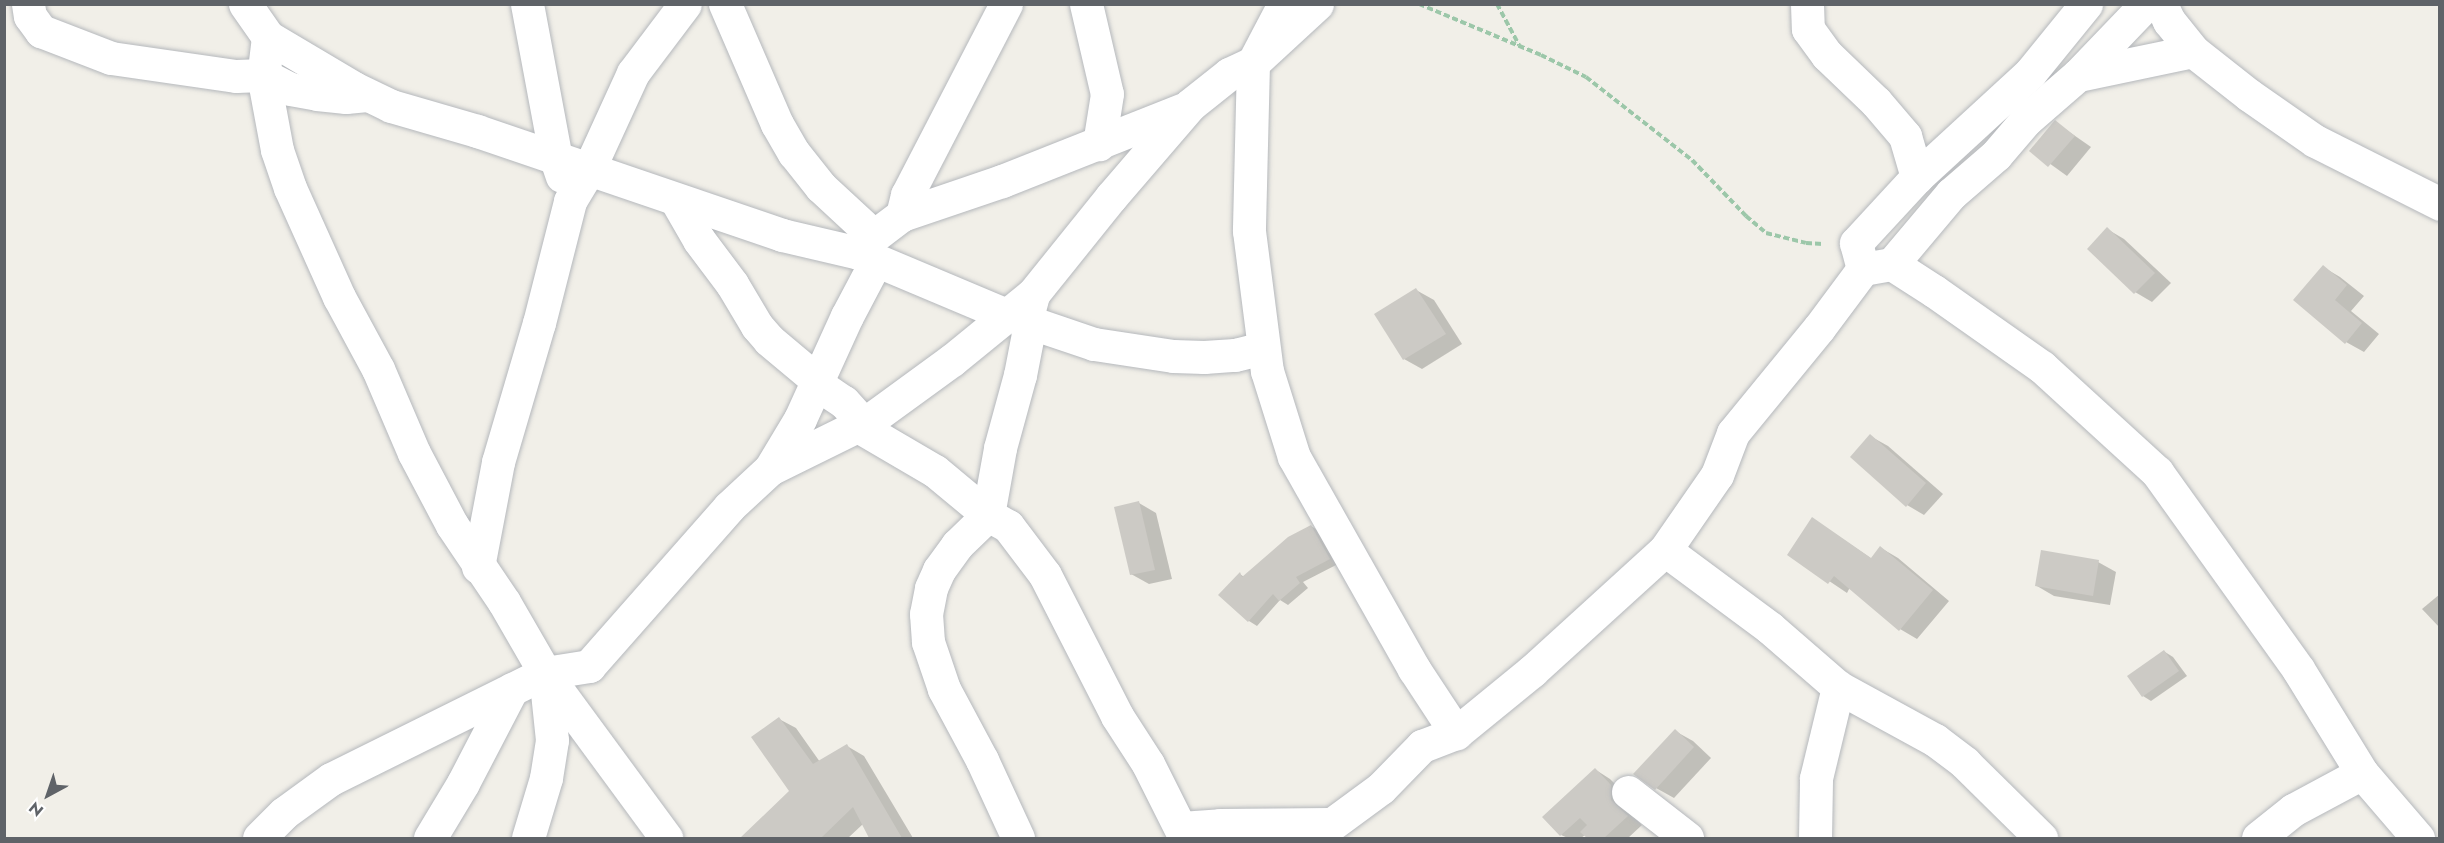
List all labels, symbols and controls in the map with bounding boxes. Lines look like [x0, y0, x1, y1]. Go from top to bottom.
north arrow [18, 765, 78, 825]
text: N [24, 796, 48, 822]

